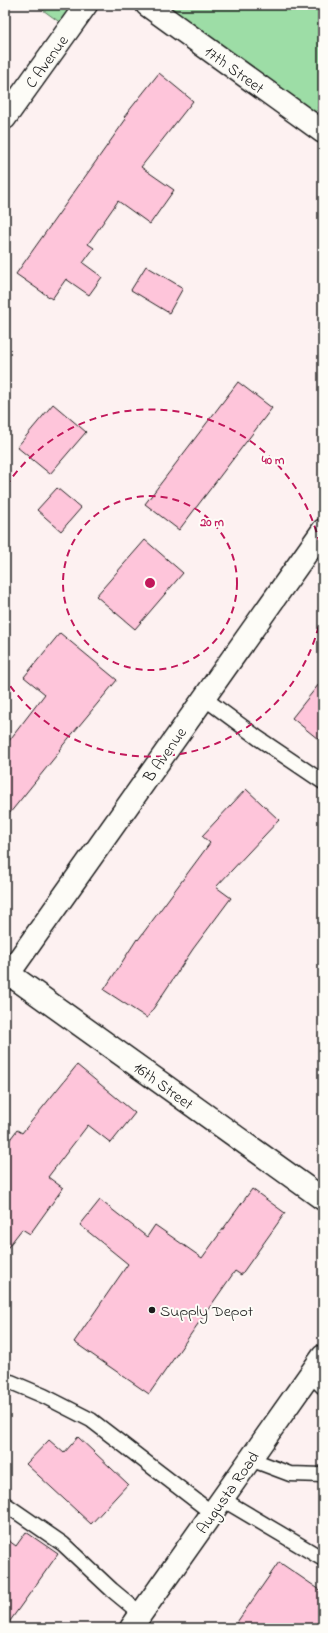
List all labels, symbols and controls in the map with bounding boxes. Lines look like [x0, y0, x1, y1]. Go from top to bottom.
street label: C Avenue [20, 30, 76, 94]
street label: 17th Street [199, 41, 269, 101]
text: 40 m [261, 452, 285, 470]
text: 20 m [199, 514, 224, 532]
centre of rings [143, 576, 157, 590]
street label: B Avenue [137, 722, 194, 788]
street label: 16th Street [128, 1057, 198, 1117]
place label: Supply Depot [160, 1300, 254, 1324]
marker: Supply Depot [147, 1305, 157, 1315]
street label: Augusta Road [191, 1447, 266, 1539]

